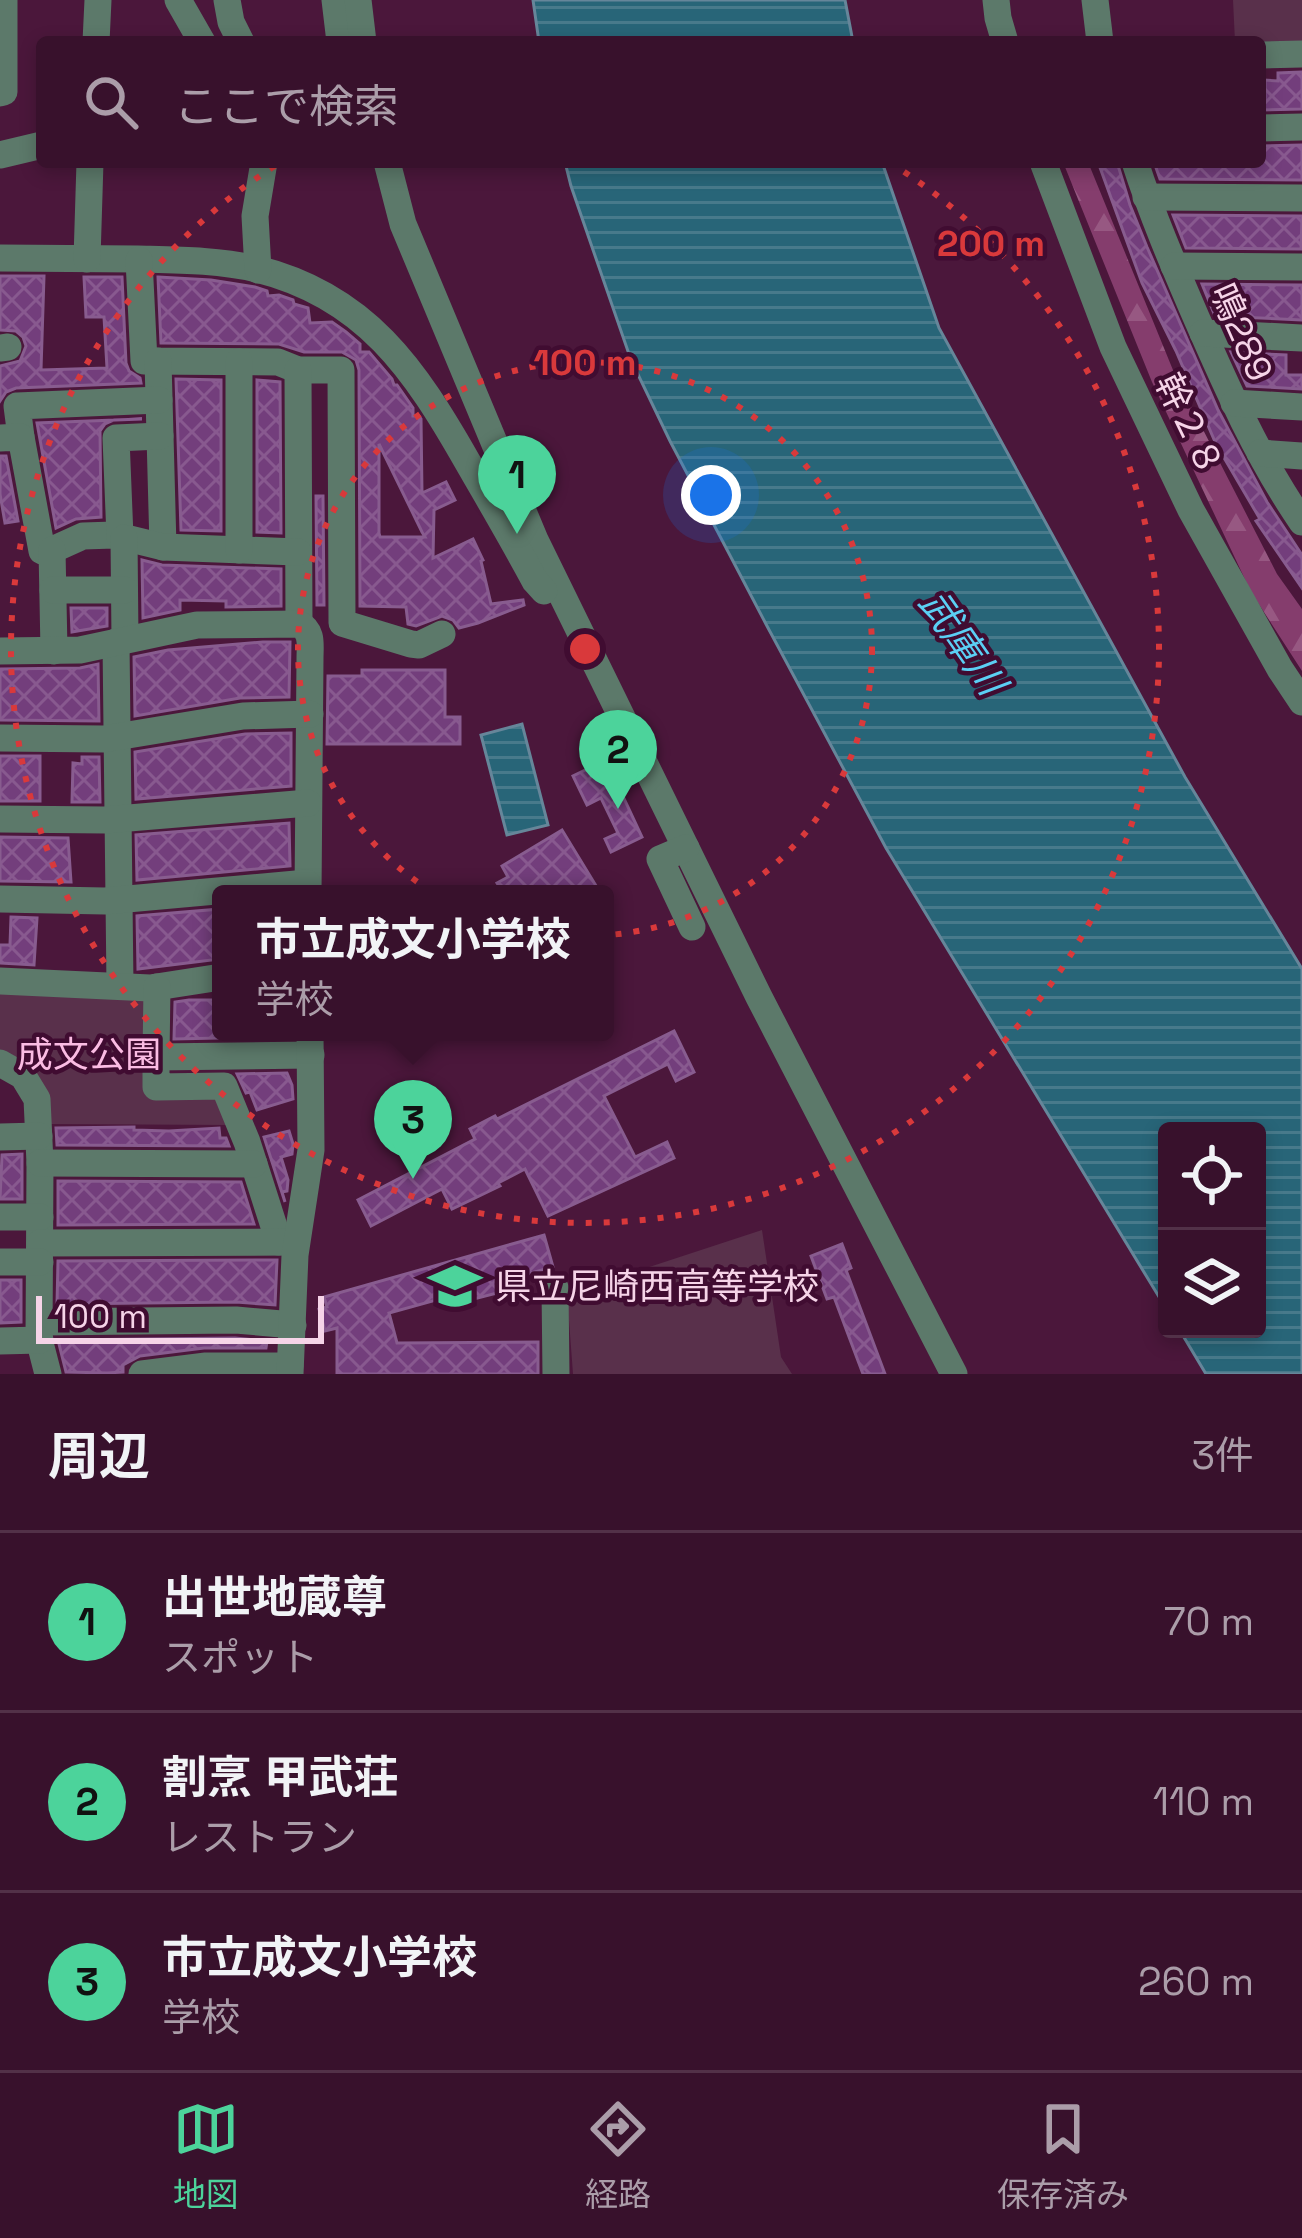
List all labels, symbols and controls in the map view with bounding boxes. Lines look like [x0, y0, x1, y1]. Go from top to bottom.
search box [36, 36, 1266, 168]
icon: search [78, 69, 144, 135]
text: ここで検索 [174, 78, 399, 135]
text: 200 m [937, 221, 1045, 267]
street label: 鳴289 [1199, 276, 1283, 388]
text: 100 m [534, 340, 636, 386]
street label: 幹２８ [1145, 366, 1233, 483]
pin: 1 [478, 435, 556, 534]
your location [681, 465, 741, 525]
water label: 武庫川 [909, 580, 1019, 708]
centre of rings [564, 628, 606, 670]
pin: 2 [579, 710, 657, 809]
popup [212, 885, 614, 1041]
text: 市立成文小学校 [255, 911, 571, 968]
text: 学校 [255, 975, 334, 1024]
park label: 成文公園 [17, 1032, 161, 1078]
pin: 3 [374, 1080, 452, 1179]
map controls [1158, 1122, 1266, 1338]
button: locate [1158, 1122, 1266, 1230]
button: layers [1158, 1230, 1266, 1338]
school or university icon: 県立尼崎西高等学校 [426, 1257, 484, 1315]
place label: 県立尼崎西高等学校 [495, 1264, 819, 1310]
scale bar [36, 1290, 324, 1343]
text: 100 m [54, 1296, 147, 1338]
text: 周辺 [48, 1424, 150, 1489]
text: 3件 [1191, 1431, 1254, 1480]
text: 出世地蔵尊 [162, 1569, 387, 1626]
text: 1 [78, 1597, 96, 1646]
text: 70 m [1164, 1597, 1254, 1646]
text: スポット [162, 1633, 318, 1682]
text: 割烹 甲武荘 [162, 1749, 398, 1806]
text: 2 [75, 1777, 99, 1826]
text: 110 m [1153, 1777, 1254, 1826]
text: レストラン [162, 1813, 357, 1862]
text: 市立成文小学校 [162, 1929, 477, 1986]
text: 3 [75, 1957, 99, 2006]
text: 260 m [1138, 1957, 1254, 2006]
text: 学校 [162, 1993, 240, 2042]
tab: 地図 [173, 2096, 239, 2216]
tab: 経路 [585, 2096, 651, 2216]
tab: 保存済み [997, 2096, 1129, 2216]

